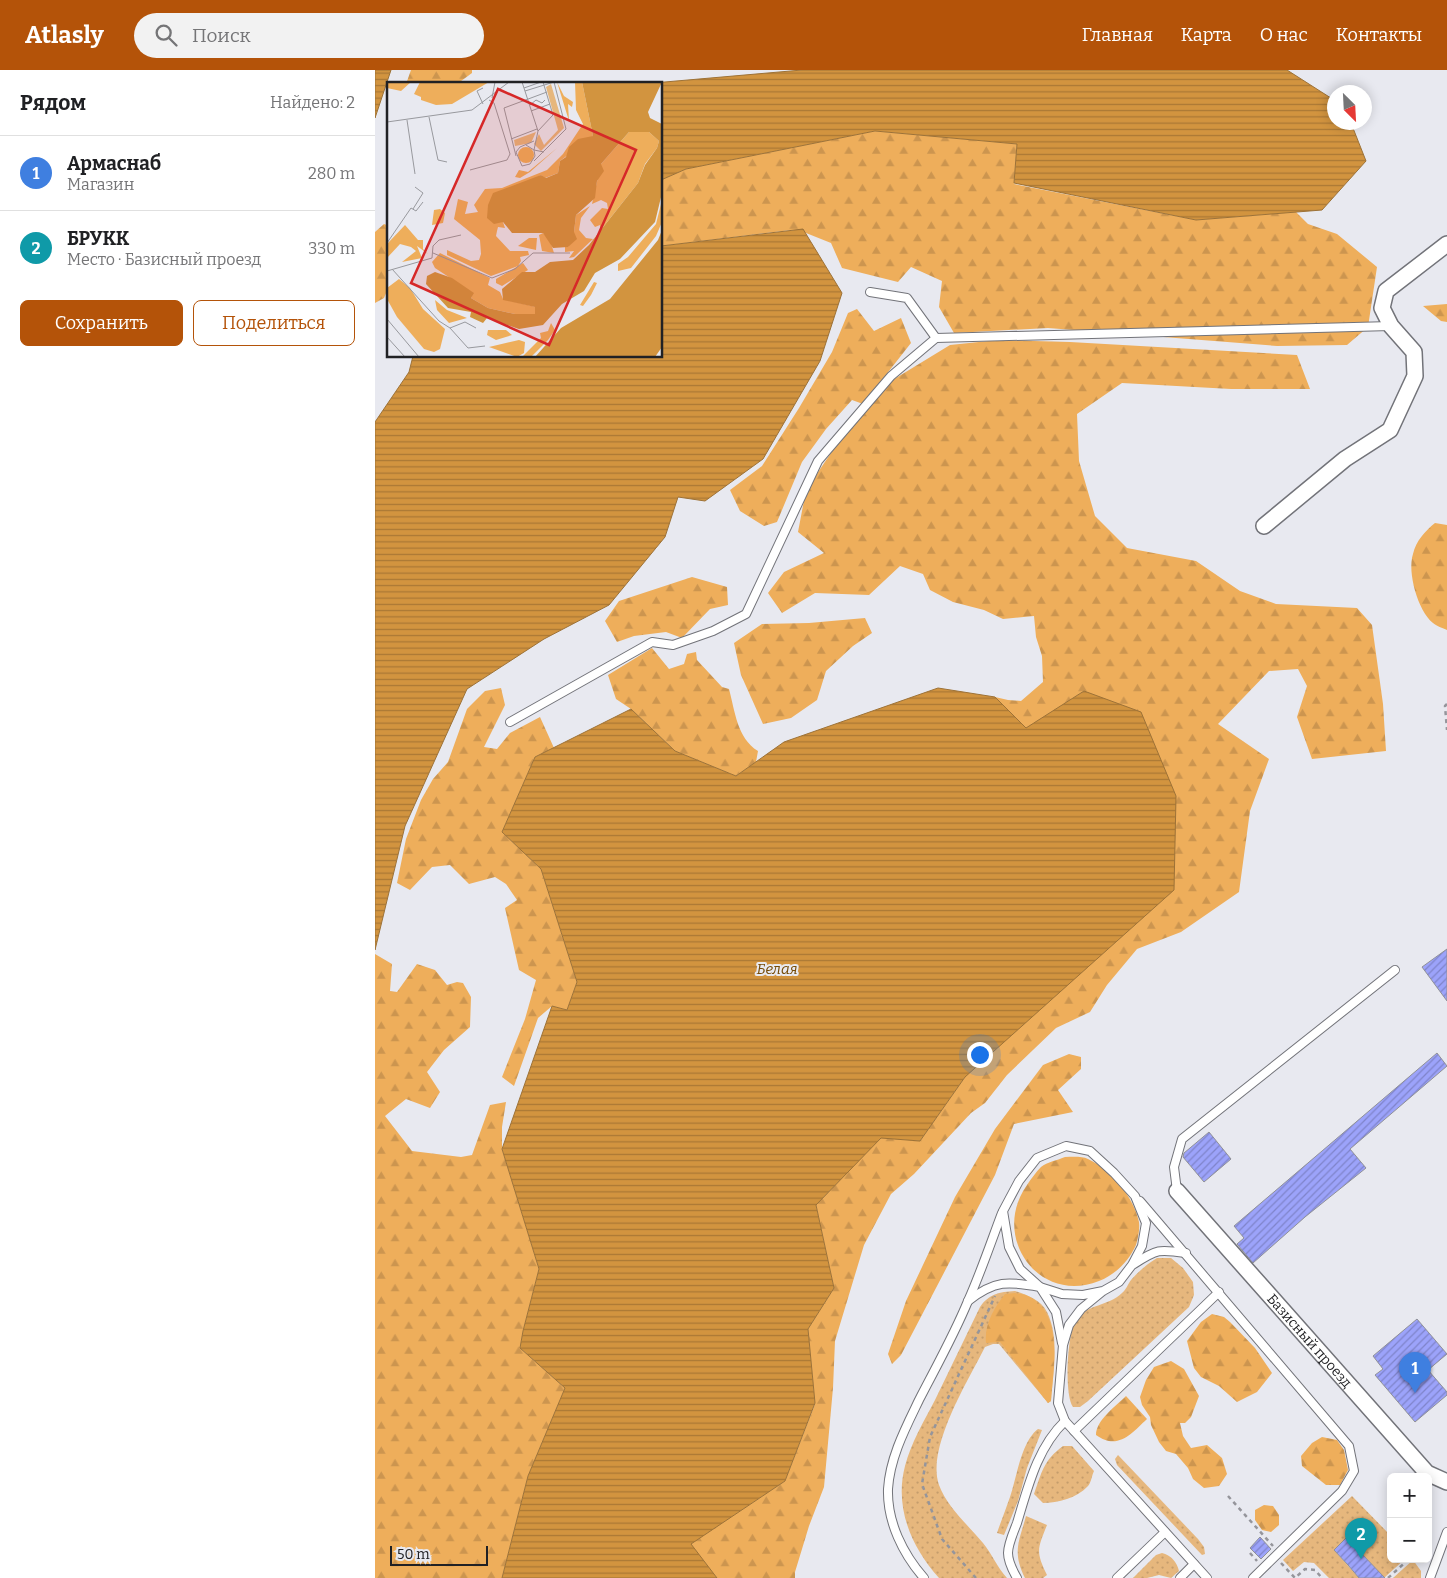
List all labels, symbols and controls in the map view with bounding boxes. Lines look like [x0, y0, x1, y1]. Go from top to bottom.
search box [134, 13, 484, 58]
text: Atlasly [25, 21, 104, 49]
icon: search [152, 21, 180, 49]
text: Поиск [192, 24, 251, 47]
text: Главная [1082, 24, 1153, 46]
text: Карта [1181, 24, 1232, 46]
text: О нас [1260, 24, 1308, 46]
text: Контакты [1336, 24, 1422, 46]
inset map [387, 82, 663, 358]
north arrow [1327, 85, 1372, 130]
text: Рядом [20, 90, 86, 116]
text: Найдено: 2 [270, 93, 355, 112]
text: Армаснаб [67, 152, 161, 175]
text: 1 [33, 164, 39, 183]
text: 280 m [308, 164, 355, 183]
text: Магазин [67, 175, 134, 194]
text: БРУКК [67, 227, 129, 250]
text: 2 [31, 239, 41, 258]
text: 330 m [308, 239, 355, 258]
text: Место · Базисный проезд [67, 250, 261, 269]
button: Сохранить [20, 300, 183, 346]
button: Поделиться [193, 300, 355, 346]
water label: Белая [756, 960, 798, 978]
your location [967, 1042, 993, 1068]
street label: Базисный проезд [1263, 1291, 1356, 1392]
pin: 1 [1399, 1352, 1431, 1393]
map controls [1387, 1473, 1432, 1563]
button: + [1387, 1473, 1432, 1518]
pin: 2 [1345, 1518, 1377, 1559]
button: − [1387, 1518, 1432, 1563]
scale bar [390, 1543, 487, 1566]
text: 50 m [397, 1546, 430, 1563]

